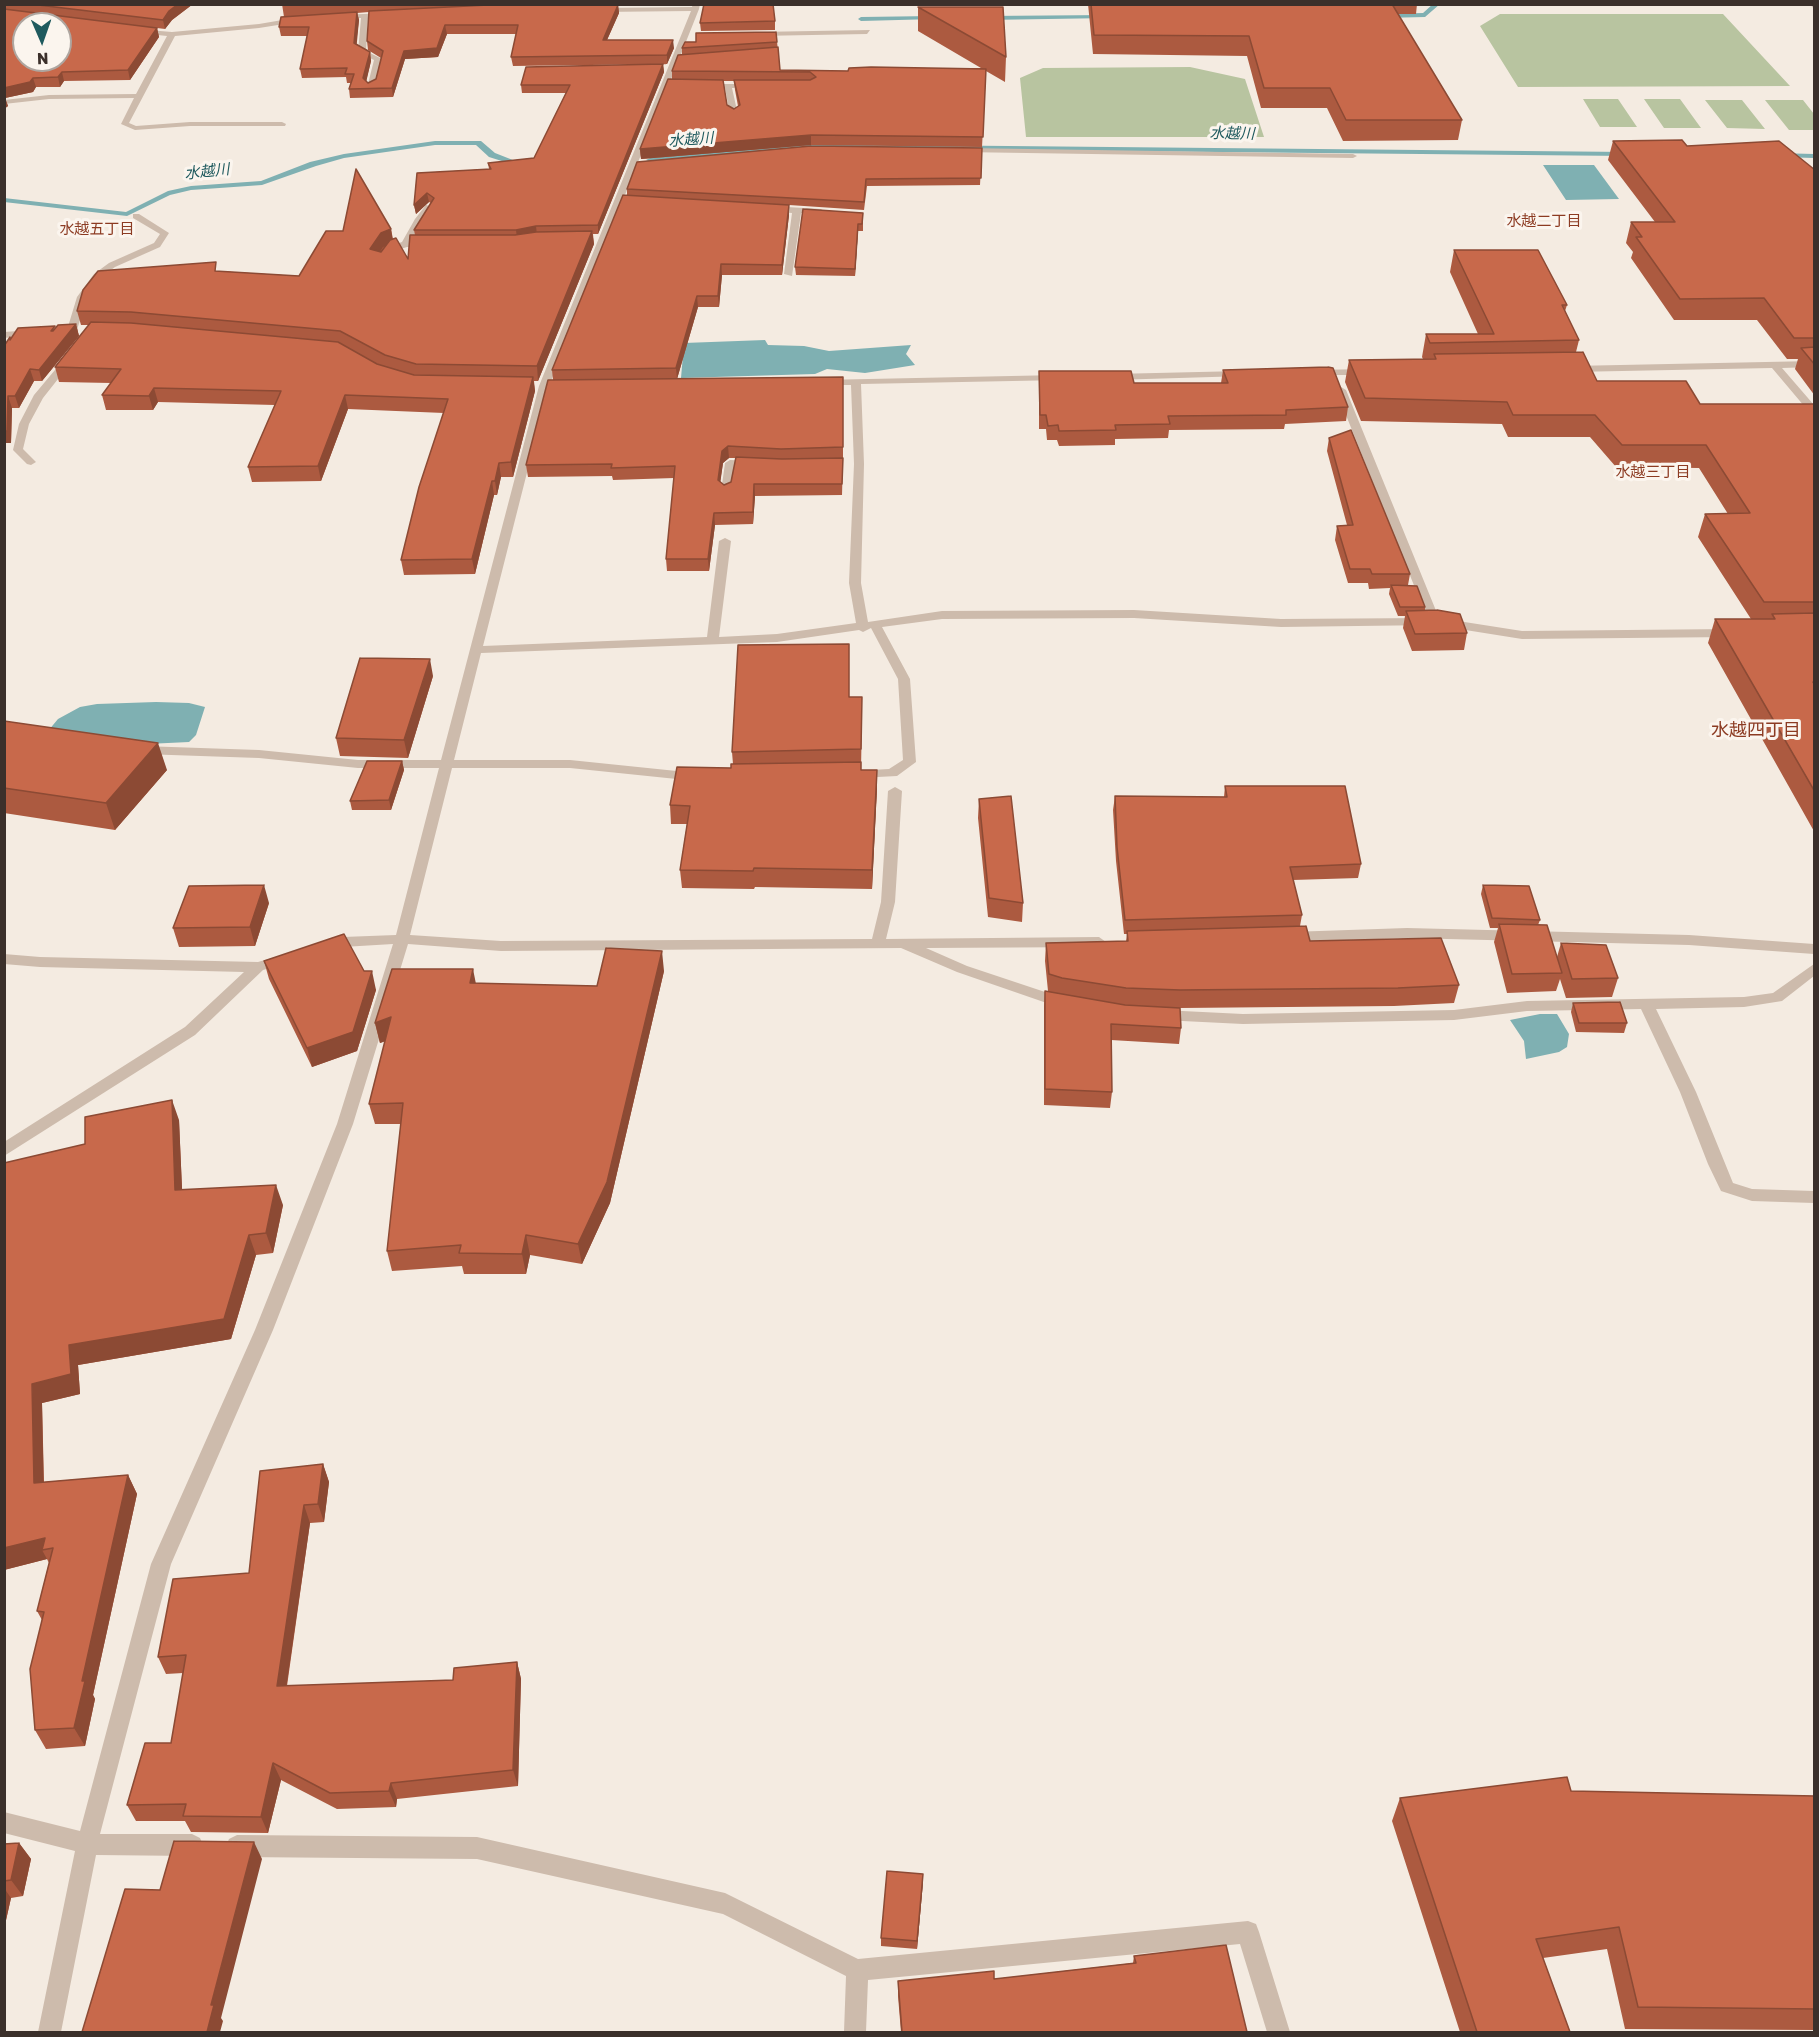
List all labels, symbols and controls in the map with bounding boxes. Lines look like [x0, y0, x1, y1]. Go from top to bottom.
north arrow [12, 12, 72, 72]
text: N [36, 49, 49, 68]
water label: 水越川 [1209, 125, 1255, 143]
water label: 水越川 [668, 129, 714, 151]
water label: 水越川 [184, 161, 230, 183]
district label: 水越二丁目 [1507, 213, 1581, 231]
district label: 水越五丁目 [60, 221, 134, 239]
district label: 水越三丁目 [1616, 464, 1690, 482]
district label: 水越四丁目 [1711, 720, 1801, 742]

